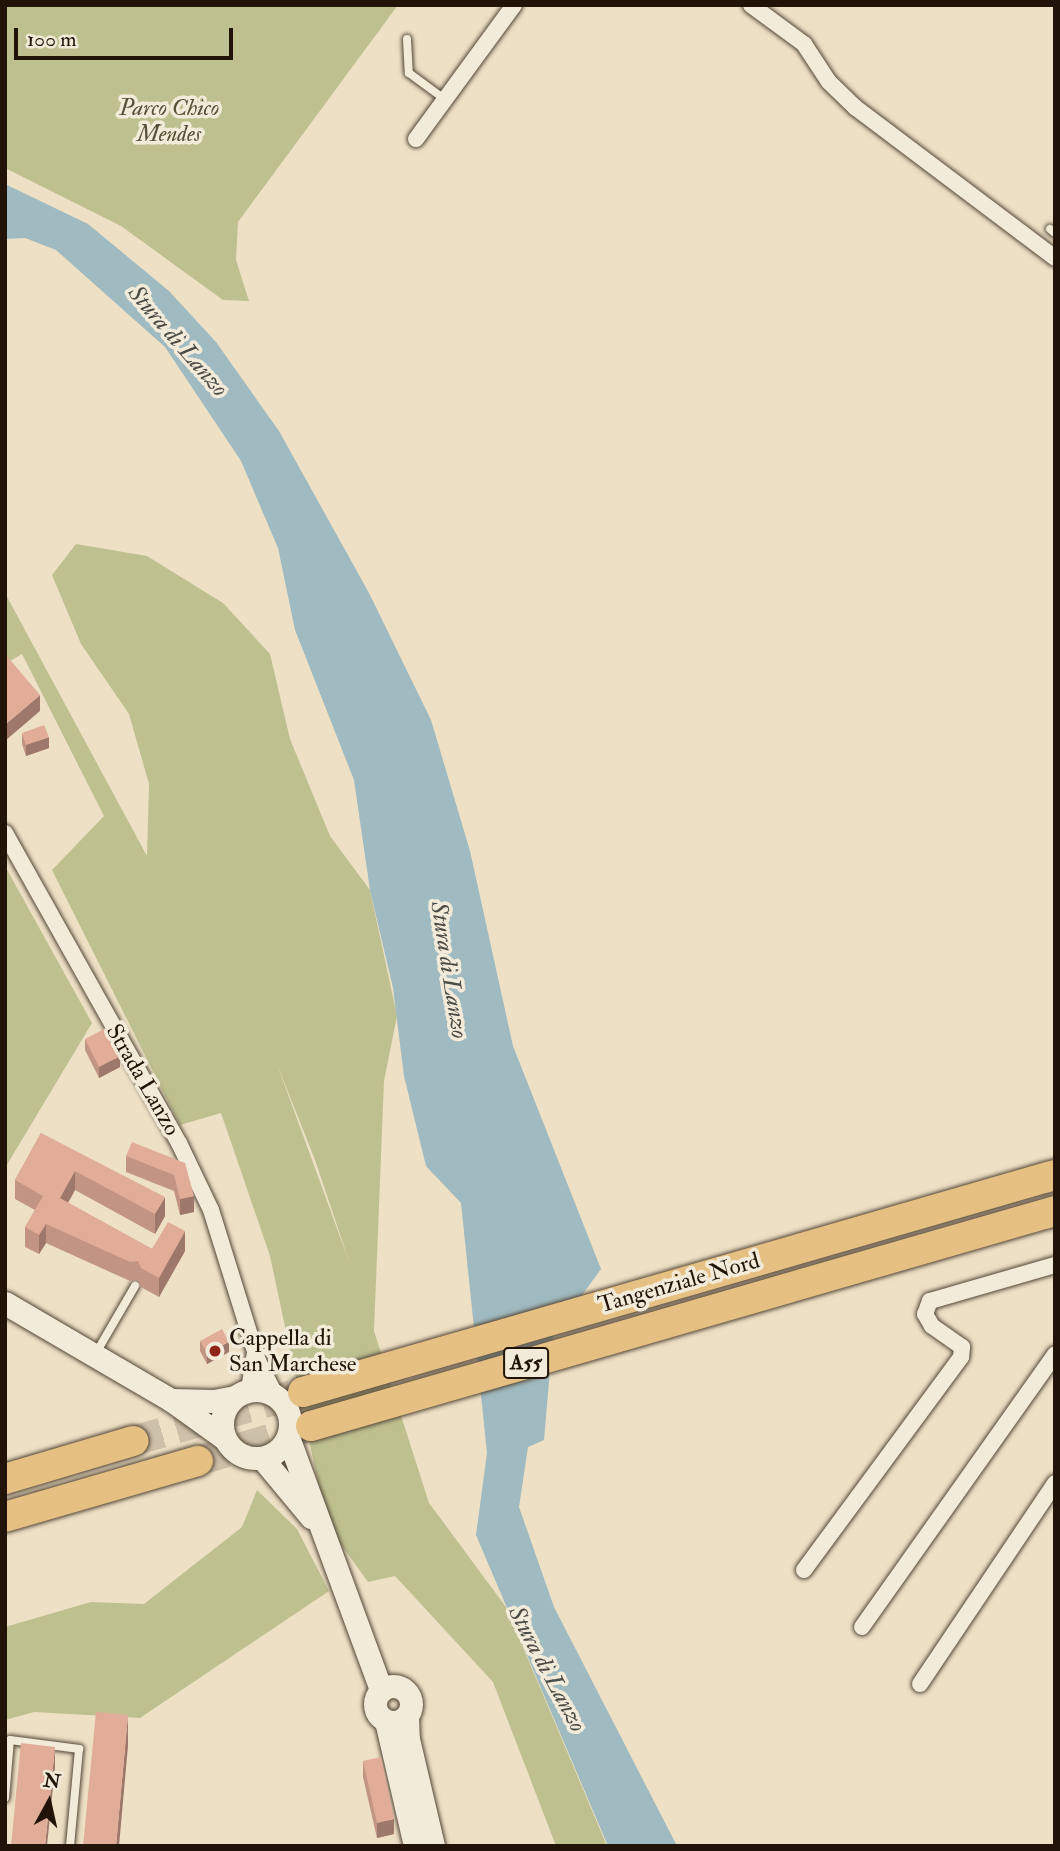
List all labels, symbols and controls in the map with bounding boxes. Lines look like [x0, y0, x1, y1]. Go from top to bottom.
scale bar [18, 14, 236, 58]
text: 100 m [27, 26, 77, 53]
park label: Parco Chico Mendes [119, 94, 219, 148]
water label: Stura di Lanzo [122, 279, 234, 403]
water label: Stura di Lanzo [424, 899, 474, 1041]
street label: Strada Lanzo [100, 1019, 186, 1141]
street label: Tangenziale Nord [595, 1247, 763, 1319]
place label: Cappella di San Marchese [229, 1324, 356, 1378]
marker: Cappella di San Marchese [207, 1343, 223, 1359]
road number: A55 [502, 1346, 550, 1380]
water label: Stura di Lanzo [502, 1601, 592, 1737]
north arrow [14, 1767, 84, 1837]
text: N [42, 1768, 62, 1794]

